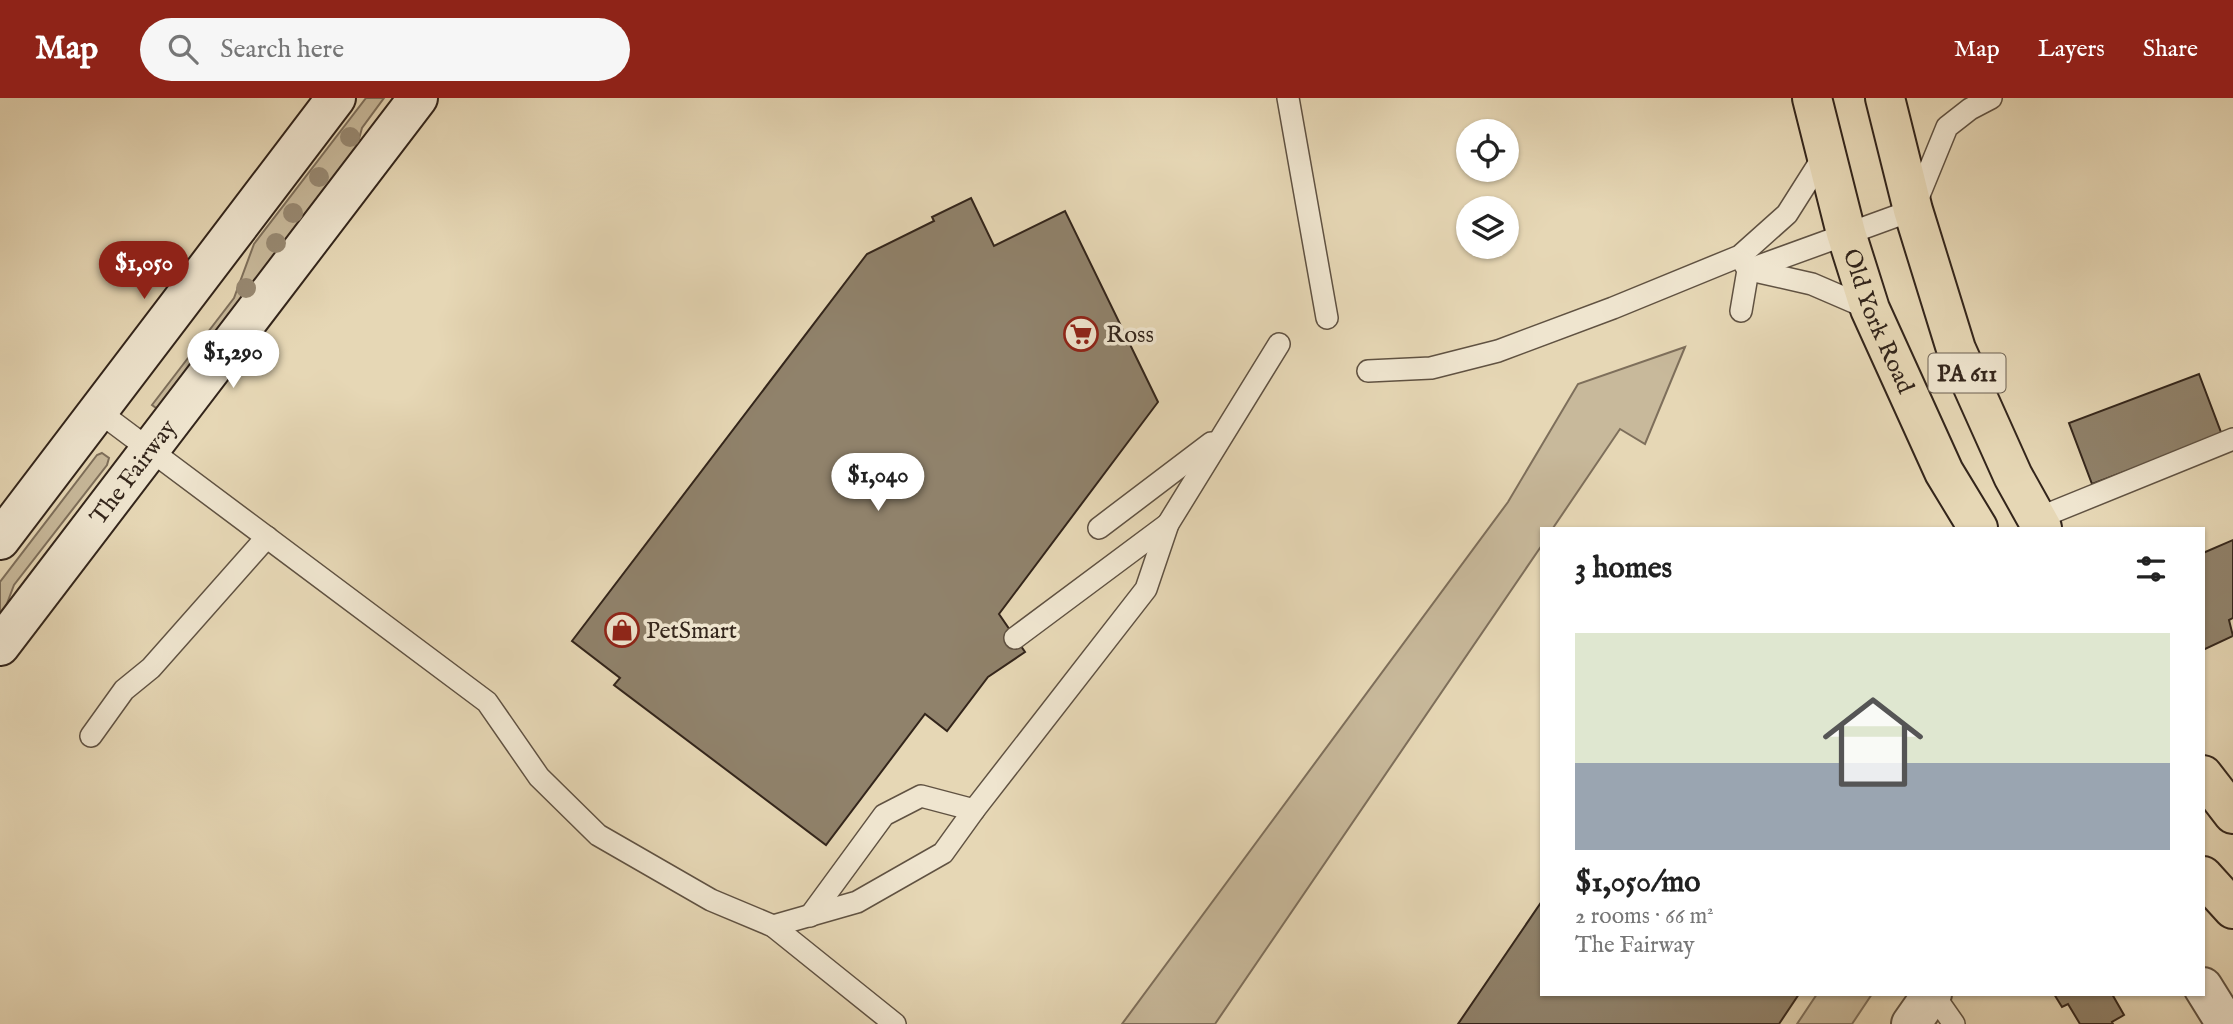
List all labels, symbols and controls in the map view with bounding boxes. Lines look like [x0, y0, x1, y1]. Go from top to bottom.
search box [140, 18, 630, 81]
text: Map [35, 28, 98, 70]
icon: search [164, 30, 202, 68]
text: Search here [220, 33, 344, 66]
text: Map [1954, 34, 2000, 65]
text: Layers [2038, 34, 2105, 65]
text: Share [2143, 34, 2198, 65]
map controls [1456, 119, 1519, 259]
button: locate [1456, 119, 1519, 182]
button: layers [1456, 196, 1519, 259]
pin: $1,050 [87, 242, 201, 301]
street label: Old York Road [1835, 245, 1920, 399]
text: $1,050 [115, 249, 173, 278]
supermarket icon: Ross [1062, 315, 1100, 353]
place label: Ross [1106, 320, 1154, 351]
pin: $1,290 [176, 330, 290, 390]
text: $1,290 [203, 338, 263, 367]
road number: PA 611 [1928, 354, 2006, 392]
street label: The Fairway [84, 414, 184, 532]
pin: $1,040 [821, 454, 935, 513]
text: $1,040 [847, 461, 909, 490]
text: 3 homes [1575, 550, 1672, 588]
icon: filters [2132, 550, 2170, 588]
shop icon: PetSmart [603, 611, 641, 649]
place label: PetSmart [646, 616, 737, 647]
icon: home [1810, 679, 1936, 805]
text: $1,050/mo [1575, 864, 1700, 902]
text: 2 rooms · 66 m² [1575, 902, 1714, 931]
text: The Fairway [1575, 931, 1695, 960]

